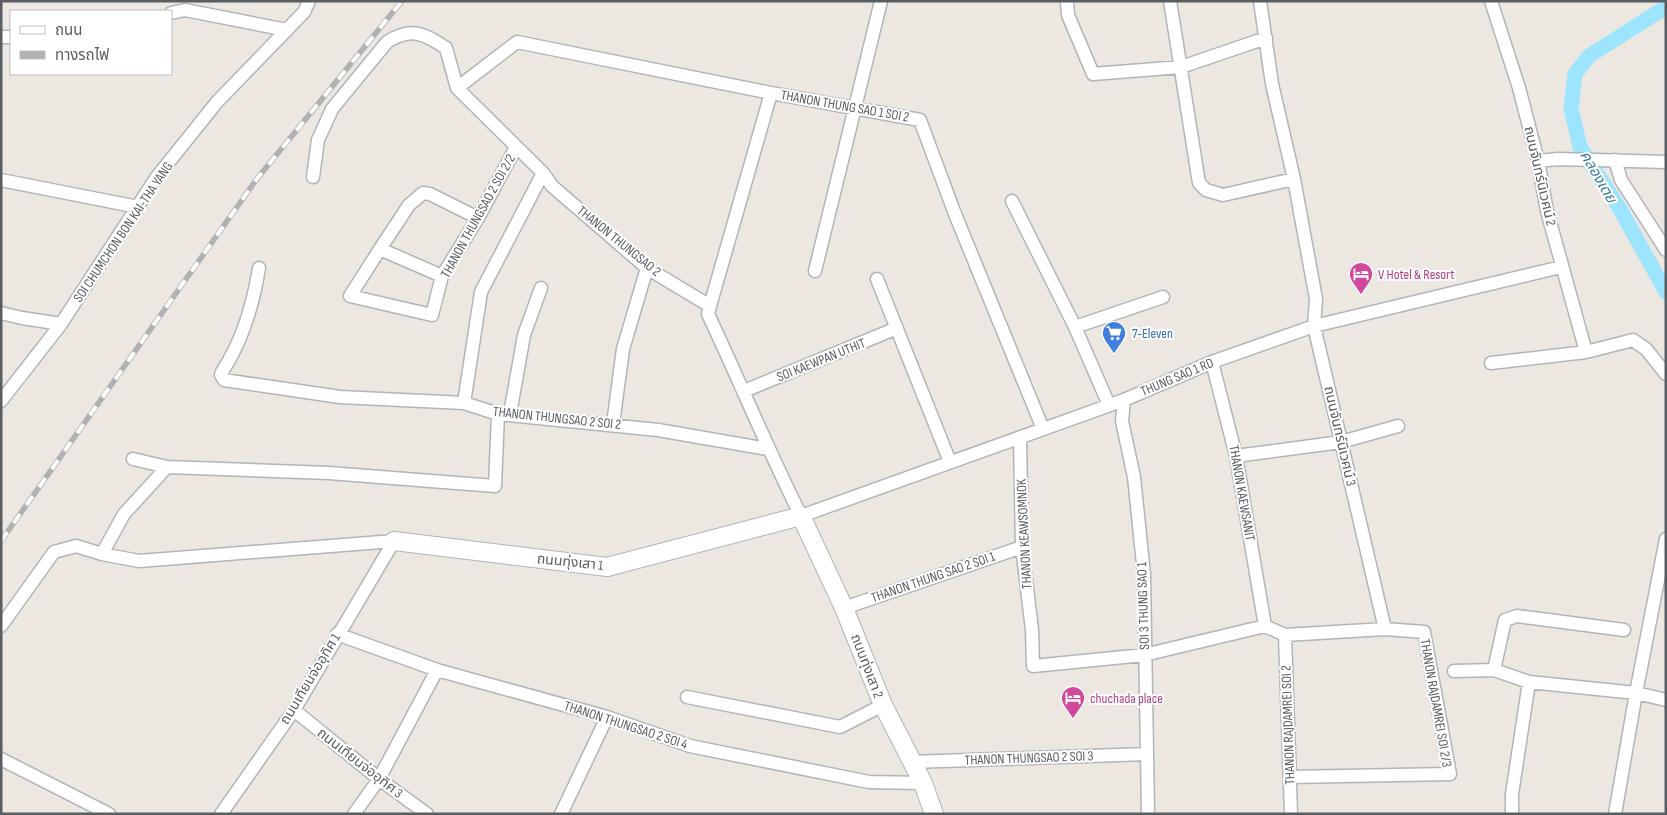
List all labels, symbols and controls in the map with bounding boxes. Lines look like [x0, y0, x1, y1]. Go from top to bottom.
legend [10, 10, 172, 75]
text: ถนน [55, 21, 82, 40]
text: ทางรถไฟ [55, 46, 109, 65]
street label: THANON THUNG SAO 1 SOI 2 [779, 86, 911, 126]
street label: ถนนจันทร์นิเวศน์ 2 [1520, 124, 1560, 228]
water label: คลองเตย [1575, 147, 1621, 207]
street label: THANON THUNGSAO 2 SOI 2/2 [437, 151, 519, 281]
street label: SOI CHUMCHON BON KAI-THA YANG [70, 159, 176, 305]
street label: THANON THUNGSAO 2 [574, 202, 664, 280]
hotel icon: V Hotel & Resort [1348, 261, 1374, 295]
place label: V Hotel & Resort [1378, 266, 1455, 283]
supermarket icon: 7-Eleven [1101, 320, 1127, 354]
place label: 7-Eleven [1132, 325, 1173, 342]
street label: SOI KAEWPAN UTHIT [774, 334, 868, 386]
street label: THUNG SAO 1 RD [1138, 354, 1216, 400]
street label: ถนนจันทร์นิเวศน์ 3 [1320, 384, 1360, 488]
street label: THANON THUNGSAO 2 SOI 2 [492, 403, 622, 433]
street label: THANON KAEWSANIT [1225, 444, 1259, 543]
street label: THANON KEAWSOMNOK [1013, 478, 1035, 590]
street label: THANON THUNG SAO 2 SOI 1 [869, 548, 997, 606]
street label: ถนนทุ่งเสา 1 [536, 550, 604, 574]
street label: SOI 3 THUNG SAO 1 [1133, 562, 1153, 650]
street label: ถนนเทียนจ่ออุทิศ 1 [276, 630, 344, 728]
street label: ถนนทุ่งเสา 2 [847, 632, 887, 701]
street label: THANON RAJDAMREI SOI 2/3 [1416, 638, 1456, 769]
street label: THANON RAJDAMREI SOI 2 [1277, 665, 1299, 785]
hotel icon: chuchada place [1060, 685, 1086, 719]
place label: chuchada place [1090, 690, 1163, 707]
street label: THANON THUNGSAO 2 SOI 4 [562, 697, 690, 753]
street label: ถนนเทียนจ่ออุทิศ 3 [314, 724, 406, 802]
street label: THANON THUNGSAO 2 SOI 3 [964, 747, 1094, 769]

